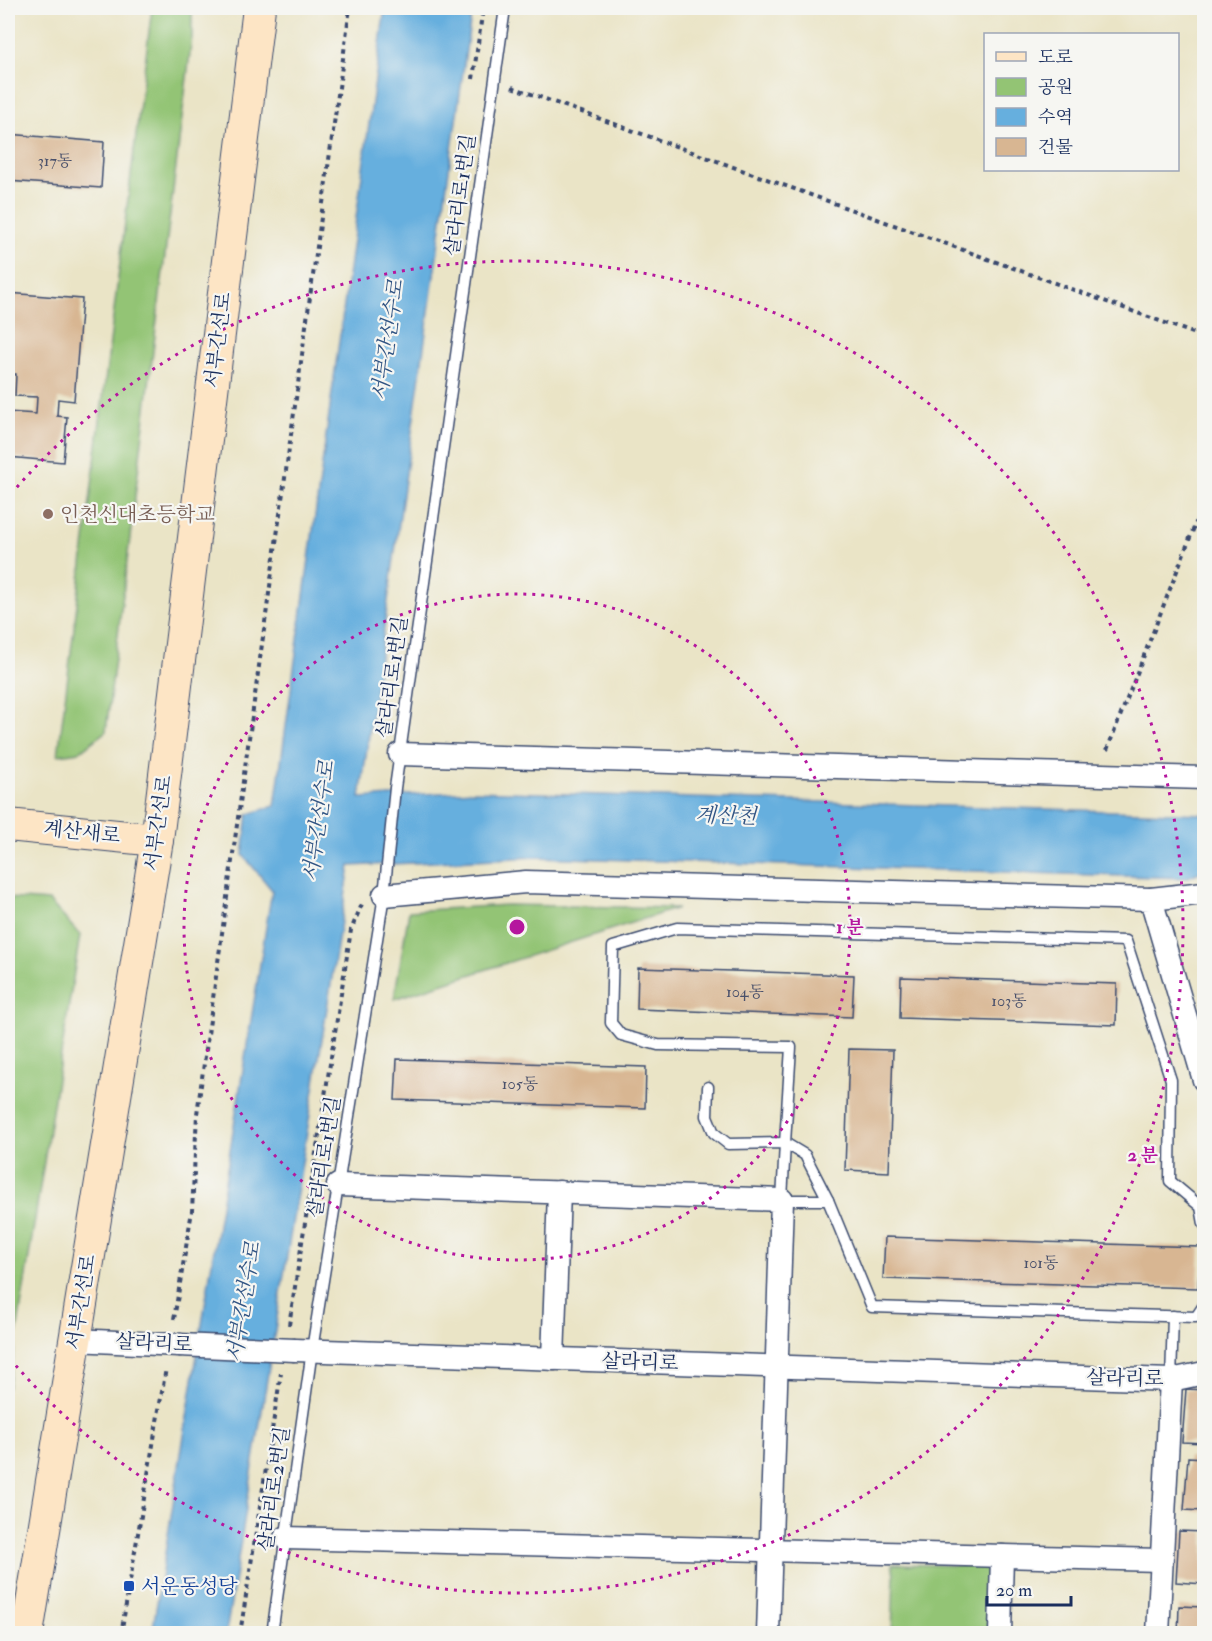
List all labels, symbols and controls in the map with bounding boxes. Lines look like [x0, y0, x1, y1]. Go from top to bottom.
legend [984, 33, 1179, 171]
text: 도로 [1038, 46, 1073, 69]
text: 공원 [1038, 76, 1073, 99]
text: 수역 [1038, 106, 1073, 129]
street label: 살라리로1번길 [439, 132, 481, 258]
text: 건물 [1038, 136, 1073, 159]
house number: 317동 [38, 151, 73, 171]
water label: 서부간선수로 [366, 277, 410, 402]
street label: 서부간선로 [200, 291, 236, 389]
place label: 인천신대초등학교 [60, 502, 215, 527]
marker: 인천신대초등학교 [41, 507, 55, 521]
street label: 살라리로1번길 [371, 614, 413, 740]
water label: 서부간선수로 [297, 758, 341, 883]
street label: 서부간선로 [139, 773, 177, 873]
water label: 계산천 [695, 801, 759, 831]
street label: 계산새로 [42, 816, 122, 848]
text: 1 분 [836, 916, 864, 939]
centre of rings [507, 917, 527, 937]
house number: 104동 [726, 982, 764, 1002]
house number: 103동 [991, 991, 1027, 1011]
house number: 105동 [502, 1074, 539, 1094]
street label: 살라리로1번길 [302, 1094, 346, 1220]
text: 2 분 [1128, 1144, 1159, 1167]
water label: 서부간선수로 [221, 1239, 267, 1364]
street label: 서부간선로 [61, 1252, 101, 1352]
house number: 101동 [1024, 1253, 1059, 1273]
street label: 살라리로 [115, 1328, 193, 1358]
street label: 살라리로 [601, 1348, 679, 1376]
street label: 살라리로 [1086, 1365, 1164, 1391]
street label: 살라리로2번길 [253, 1425, 295, 1553]
scale bar [987, 1569, 1071, 1607]
place label: 서운동성당 [141, 1574, 238, 1599]
marker: 서운동성당 [122, 1579, 136, 1593]
text: 20 m [996, 1579, 1032, 1602]

